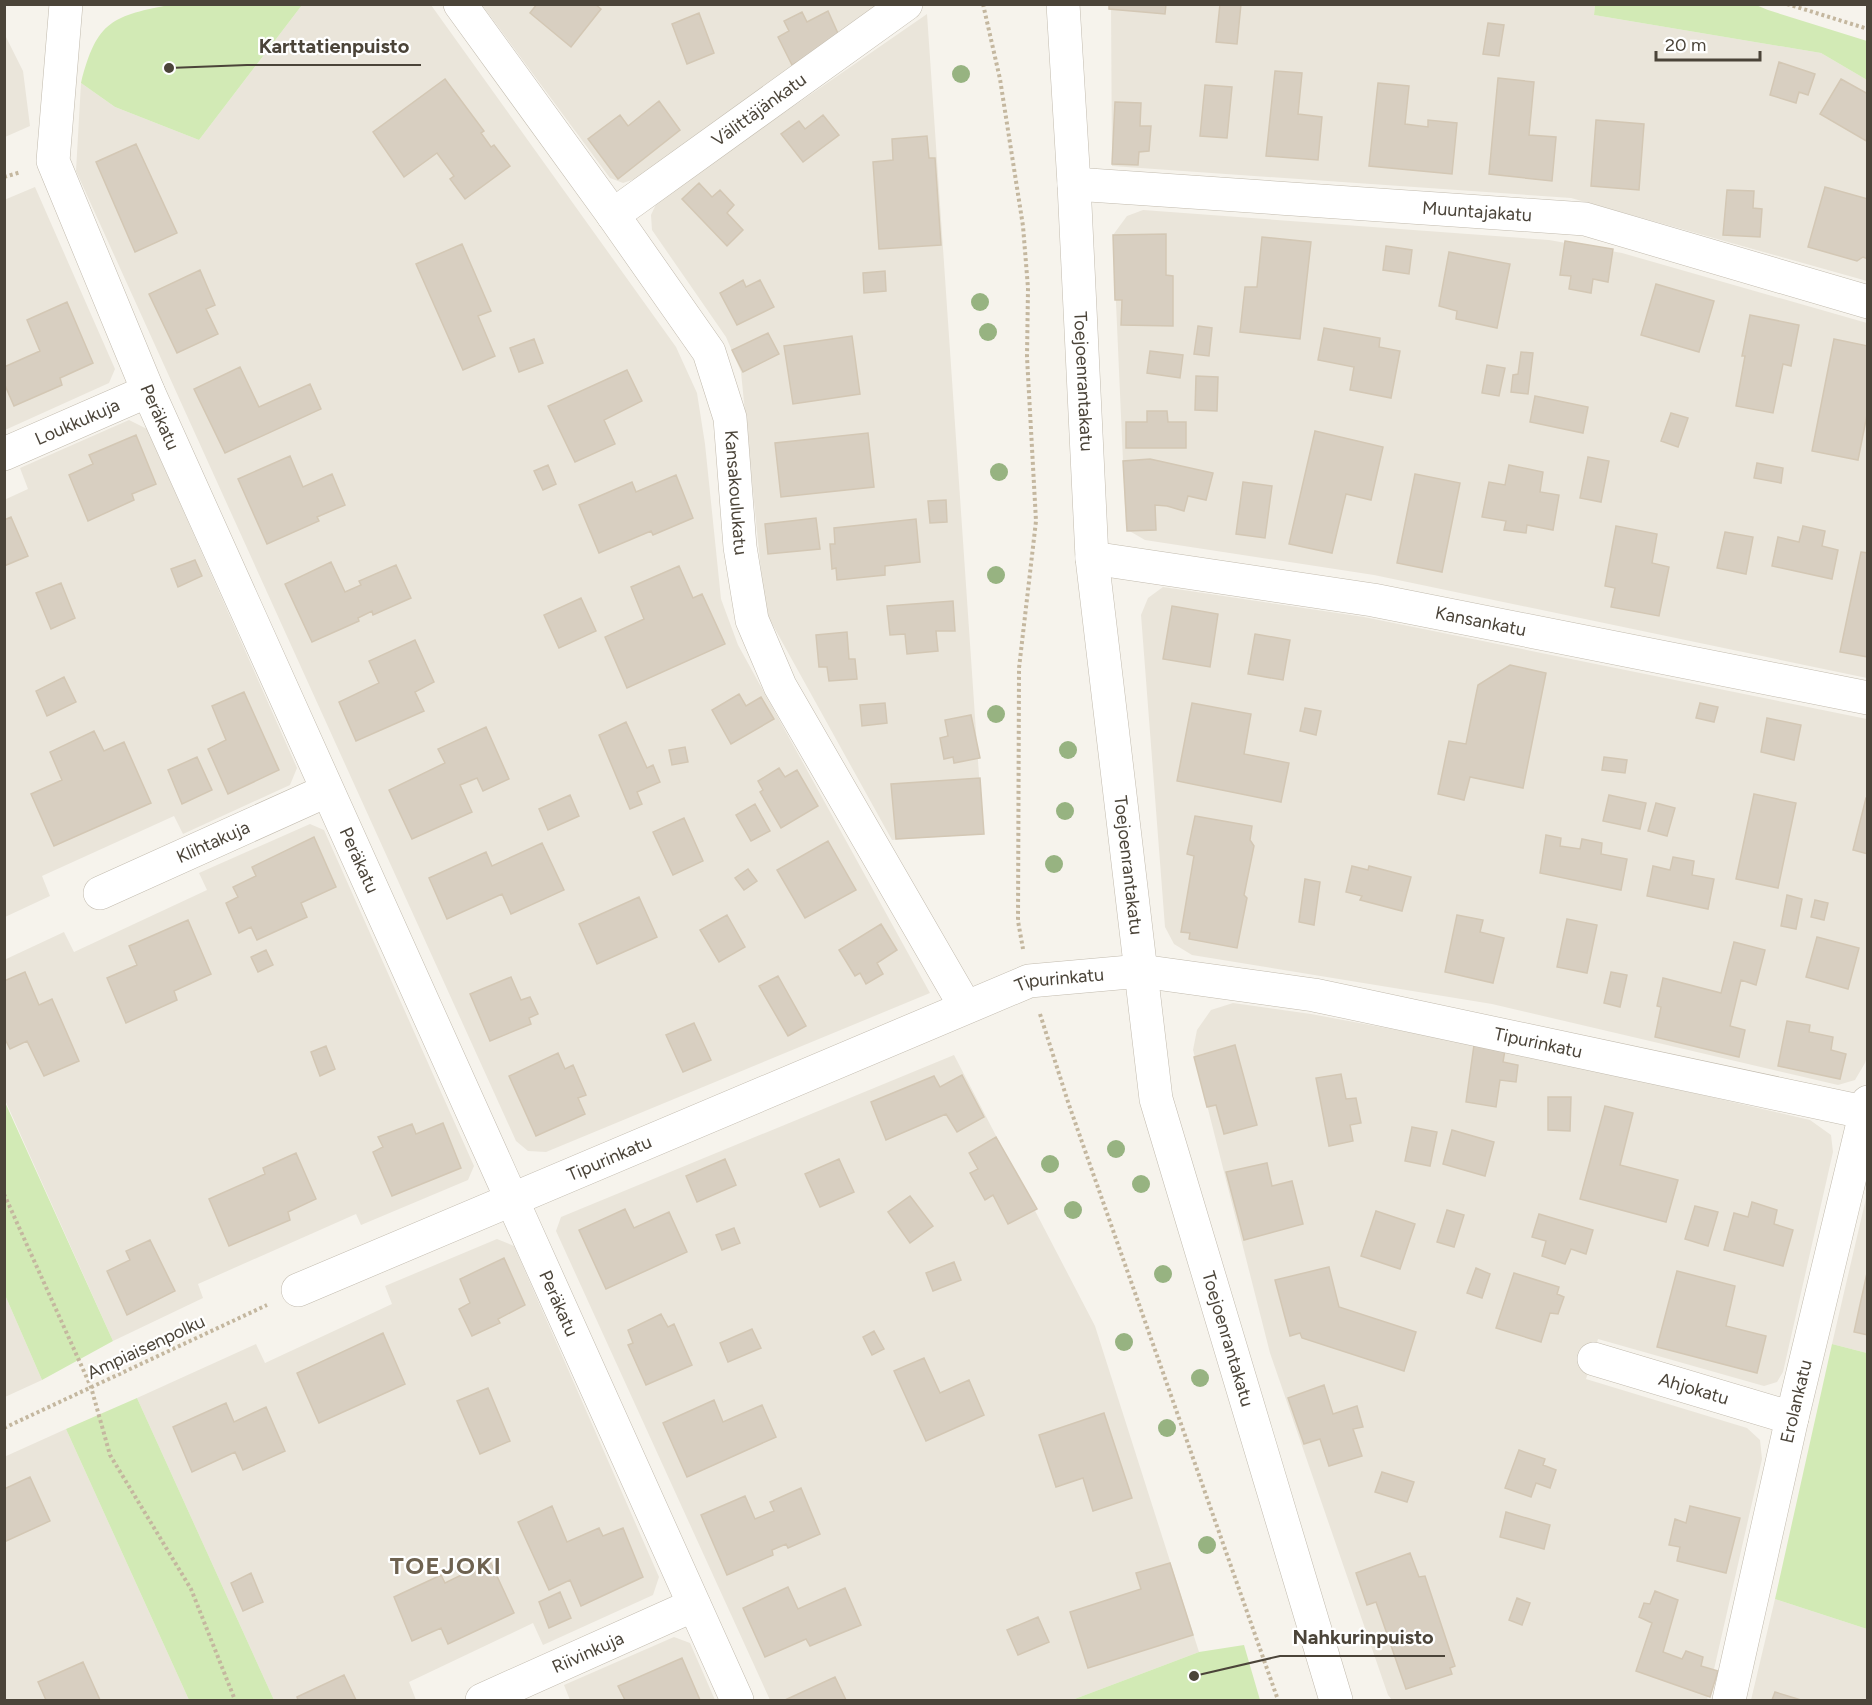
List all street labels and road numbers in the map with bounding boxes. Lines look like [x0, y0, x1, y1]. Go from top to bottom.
street label: Välittäjänkatu [707, 68, 811, 151]
street label: Muuntajakatu [1421, 197, 1533, 226]
street label: Toejoenrantakatu [1069, 311, 1098, 452]
street label: Peräkatu [135, 381, 184, 453]
street label: Loukkukuja [32, 394, 123, 450]
street label: Kansakoulukatu [720, 429, 752, 557]
street label: Kansankatu [1433, 602, 1528, 641]
street label: Toejoenrantakatu [1109, 794, 1147, 936]
street label: Klihtakuja [173, 816, 253, 868]
street label: Peräkatu [335, 824, 384, 897]
street label: Tipurinkatu [1011, 963, 1105, 997]
street label: Tipurinkatu [1492, 1023, 1584, 1063]
street label: Tipurinkatu [564, 1131, 655, 1186]
street label: Peräkatu [534, 1267, 583, 1340]
street label: Toejoenrantakatu [1197, 1269, 1259, 1409]
street label: Ampiaisenpolku [83, 1310, 209, 1384]
street label: Erolankatu [1776, 1358, 1817, 1445]
street label: Ahjokatu [1656, 1368, 1731, 1410]
street label: Riivinkuja [549, 1627, 627, 1678]

